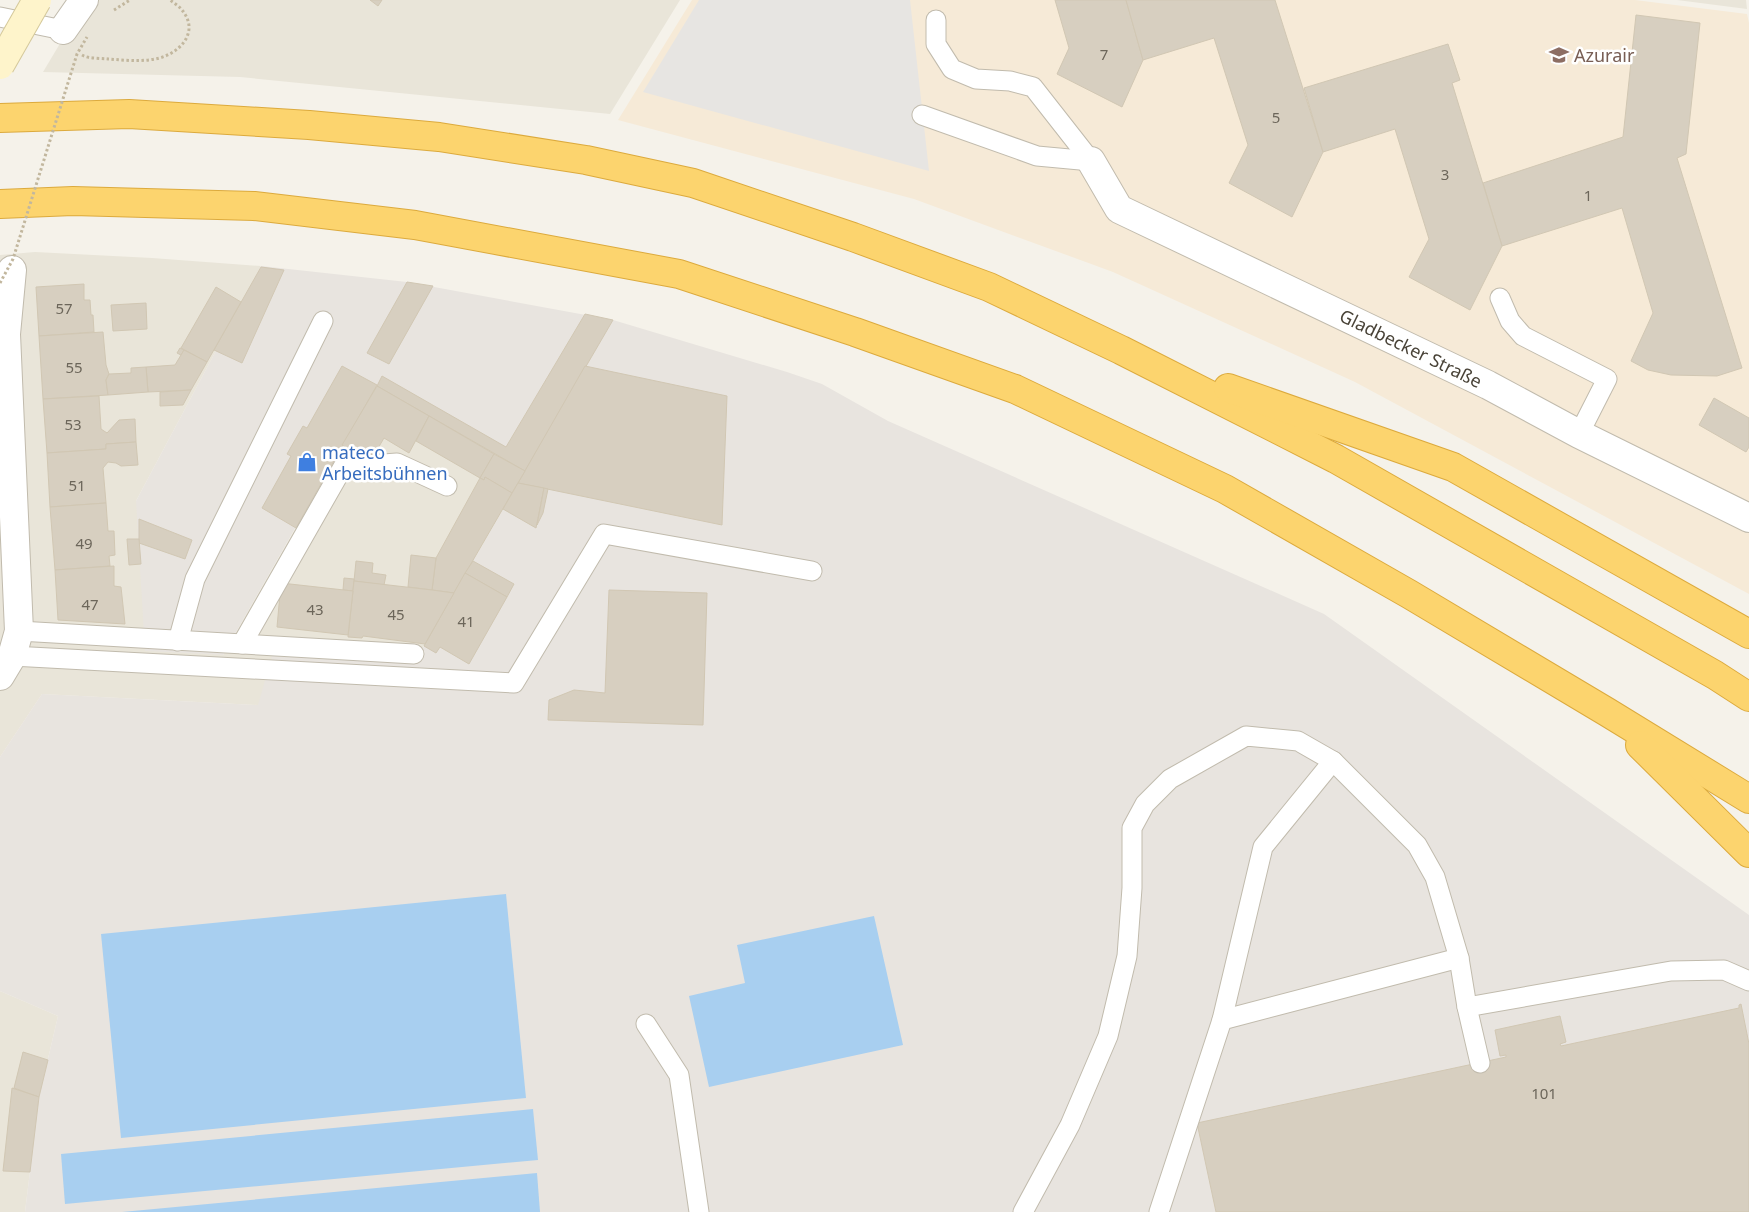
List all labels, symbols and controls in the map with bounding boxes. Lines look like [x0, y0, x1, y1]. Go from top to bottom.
place label: Azurair [1574, 43, 1635, 67]
house number: 7 [1100, 44, 1108, 64]
school or university icon: Azurair [1548, 44, 1570, 66]
house number: 5 [1272, 107, 1280, 127]
house number: 3 [1441, 164, 1449, 184]
house number: 1 [1584, 185, 1592, 205]
house number: 57 [55, 298, 73, 318]
street label: Gladbecker Straße [1336, 303, 1486, 393]
house number: 55 [65, 357, 83, 377]
house number: 53 [64, 414, 82, 434]
place label: mateco Arbeitsbühnen [322, 440, 448, 485]
shop icon: mateco Arbeitsbühnen [296, 451, 318, 473]
house number: 51 [68, 475, 86, 495]
house number: 49 [75, 533, 93, 553]
house number: 47 [81, 594, 99, 614]
house number: 43 [306, 599, 324, 619]
house number: 45 [387, 604, 405, 624]
house number: 41 [457, 611, 475, 631]
house number: 101 [1531, 1083, 1557, 1103]

